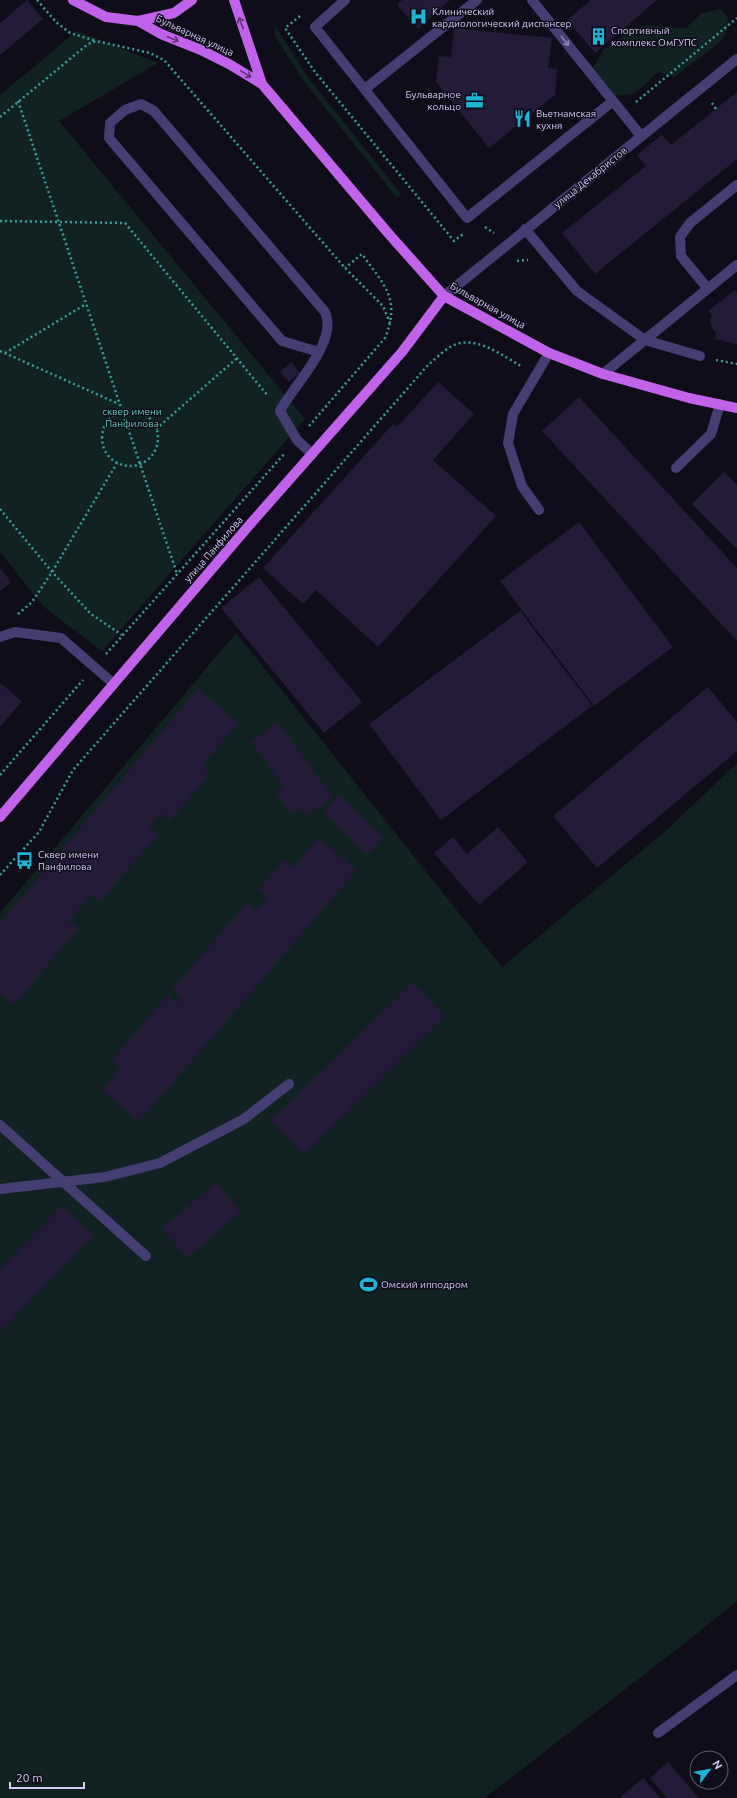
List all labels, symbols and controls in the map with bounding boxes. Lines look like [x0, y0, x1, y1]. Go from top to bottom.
place label: Клинический кардиологический диспансер [432, 6, 571, 29]
hospital icon: Клинический кардиологический диспансер [409, 7, 429, 27]
street label: Бульварная улица [154, 13, 235, 58]
one-way arrow [237, 17, 245, 29]
place label: Спортивный комплекс ОмГУПС [611, 25, 697, 48]
building icon: Спортивный комплекс ОмГУПС [588, 26, 608, 46]
one-way arrow [166, 35, 178, 43]
one-way arrow [561, 36, 570, 47]
one-way arrow [240, 70, 252, 78]
place label: Бульварное кольцо [405, 89, 461, 112]
office icon: Бульварное кольцо [464, 90, 484, 110]
place label: Вьетнамская кухня [536, 108, 596, 131]
restaurant icon: Вьетнамская кухня [513, 109, 533, 129]
street label: улица Декабристов [552, 145, 629, 210]
street label: Бульварная улица [448, 280, 527, 331]
park label: сквер имени Панфилова [102, 406, 162, 429]
street label: улица Панфилова [182, 514, 245, 584]
place label: Сквер имени Панфилова [38, 849, 99, 872]
bus stop icon: Сквер имени Панфилова [15, 850, 35, 870]
sports icon: Омский ипподром [358, 1274, 378, 1294]
place label: Омский ипподром [381, 1279, 468, 1290]
north arrow [689, 1750, 729, 1790]
text: N [710, 1758, 725, 1771]
scale bar [10, 1764, 84, 1790]
text: 20 m [16, 1771, 43, 1784]

